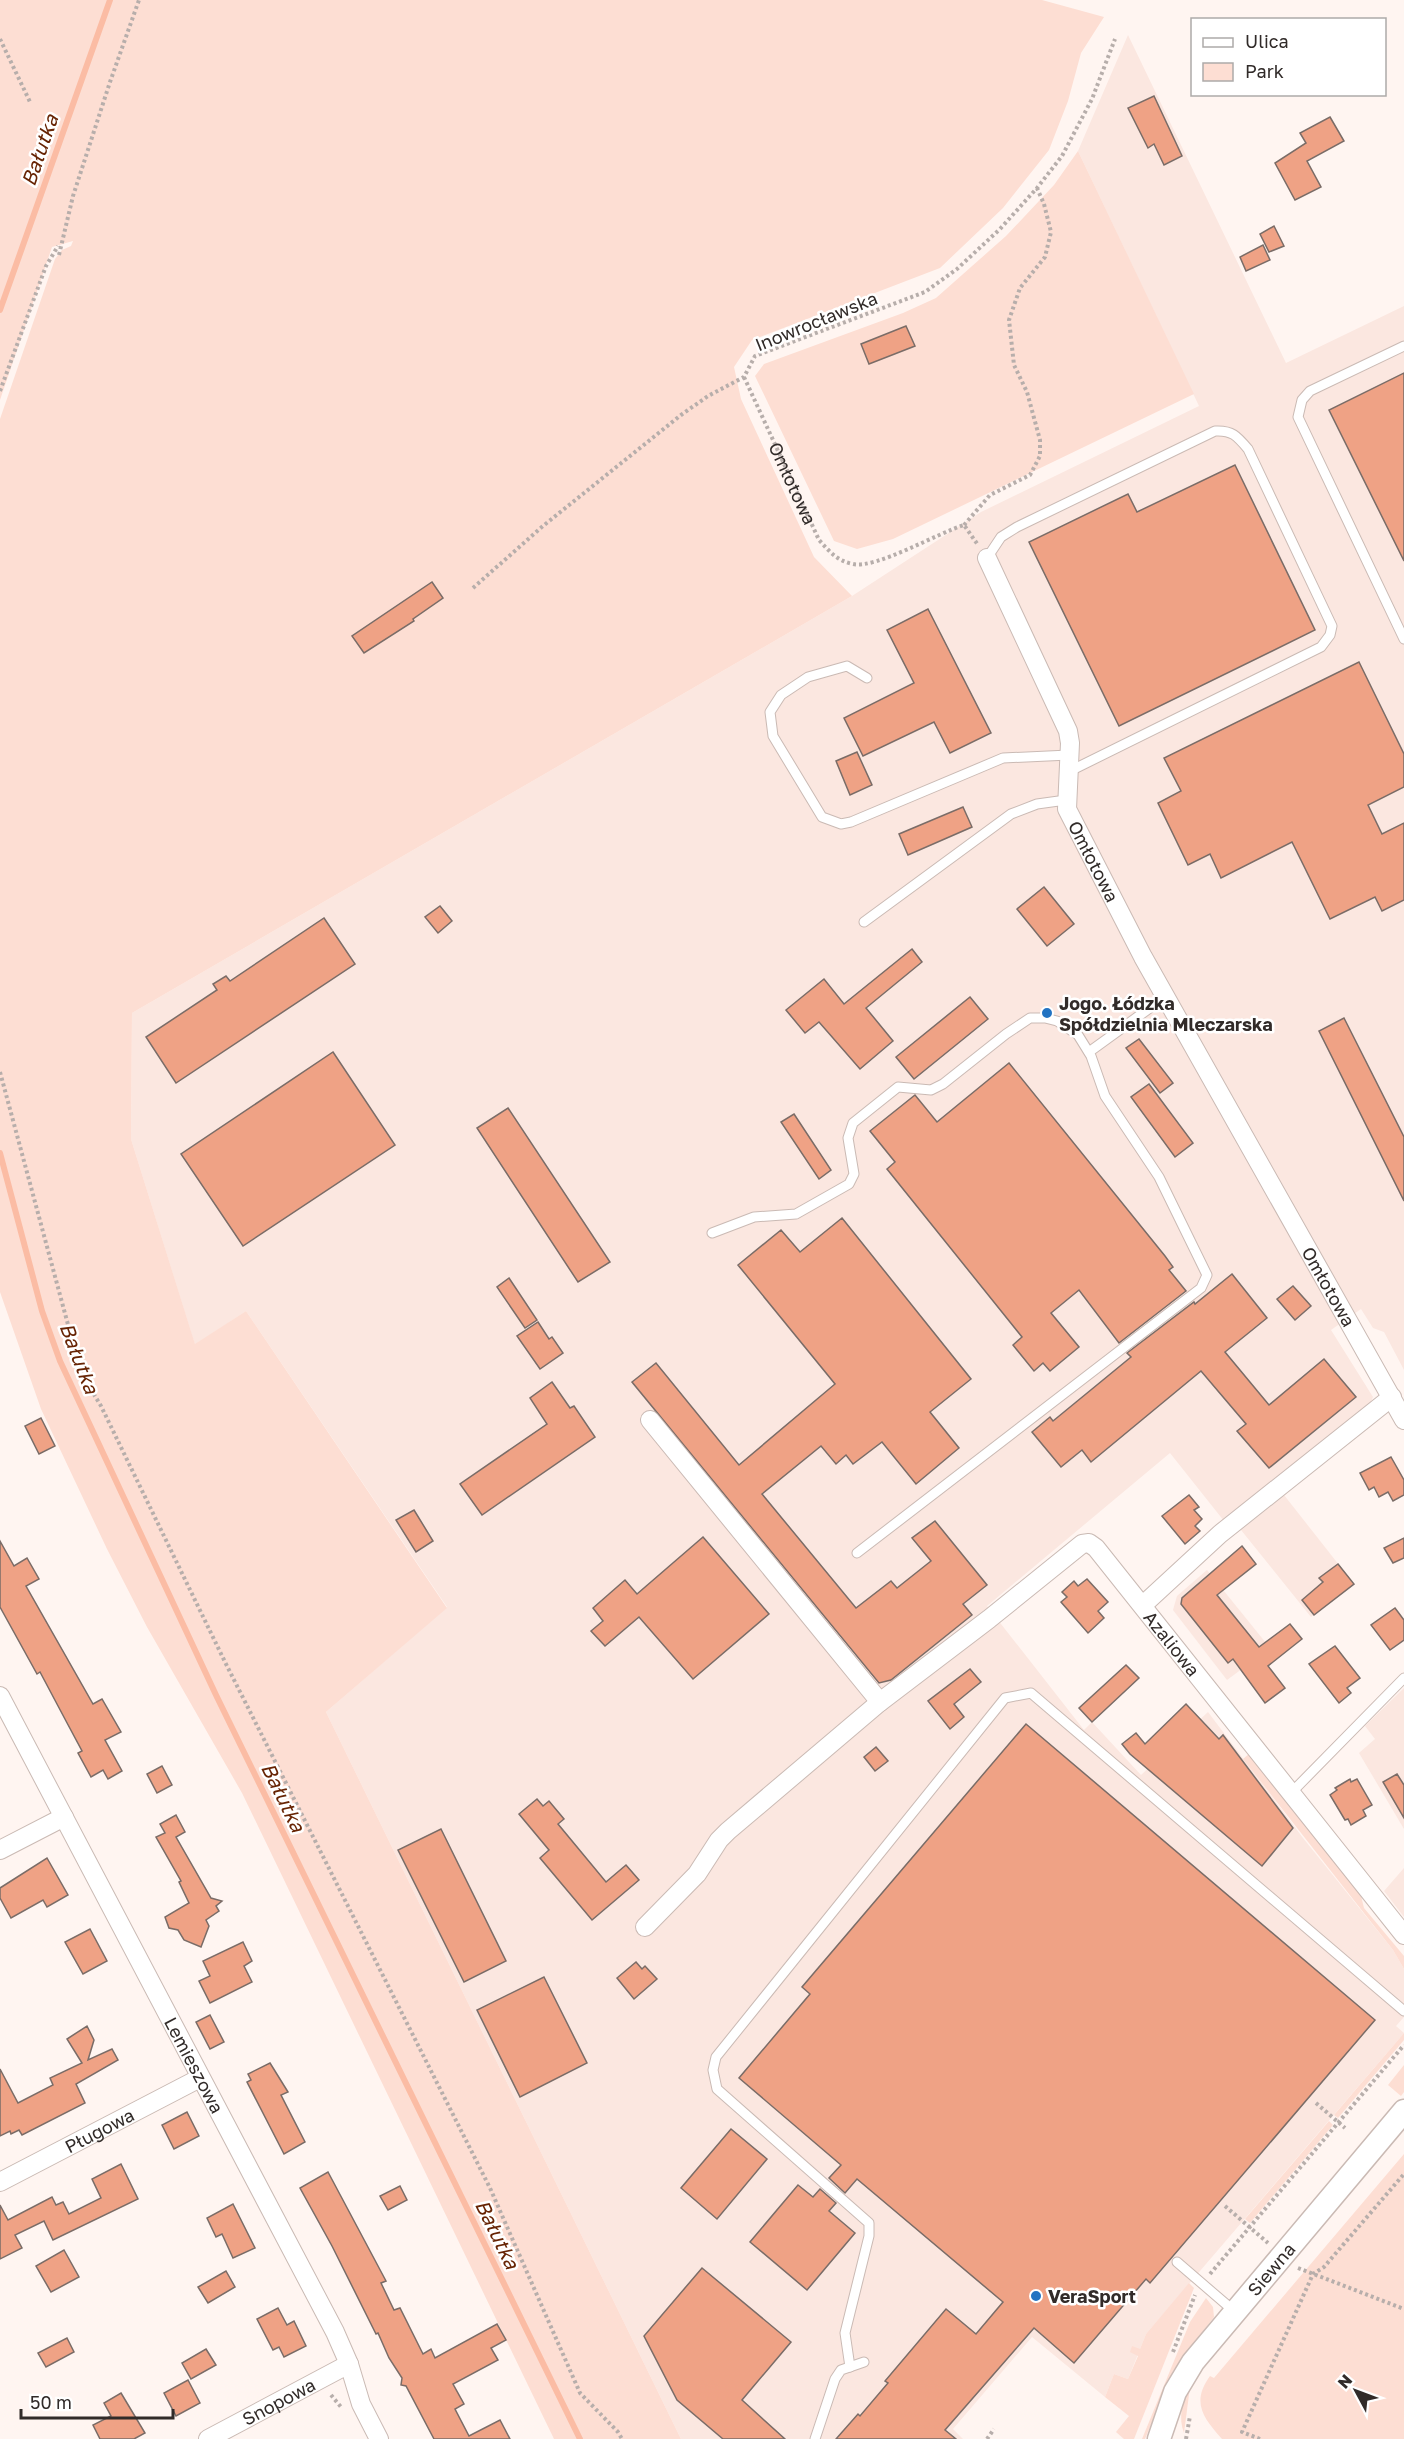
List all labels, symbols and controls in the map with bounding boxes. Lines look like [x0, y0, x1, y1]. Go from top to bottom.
legend [1191, 18, 1386, 96]
text: Ulica [1245, 30, 1289, 52]
text: Park [1245, 60, 1284, 82]
water label: Bałutka [16, 110, 63, 189]
street label: Inowrocławska [752, 286, 880, 356]
street label: Omłotowa [764, 439, 821, 528]
street label: Omłotowa [1064, 817, 1124, 906]
place label: Jogo. Łódzka Spółdzielnia Mleczarska [1059, 992, 1273, 1035]
marker: Jogo. Łódzka Spółdzielnia Mleczarska [1040, 1006, 1054, 1020]
street label: Omłotowa [1298, 1243, 1360, 1330]
water label: Bałutka [56, 1319, 105, 1397]
street label: Azaliowa [1139, 1606, 1205, 1680]
water label: Bałutka [257, 1758, 311, 1836]
street label: Lemieszowa [160, 2013, 229, 2117]
street label: Pługowa [61, 2103, 138, 2157]
water label: Bałutka [471, 2195, 525, 2273]
street label: Siewna [1243, 2238, 1300, 2300]
place label: VeraSport [1048, 2285, 1136, 2307]
marker: VeraSport [1029, 2289, 1043, 2303]
north arrow [1326, 2361, 1386, 2421]
text: N [1333, 2370, 1356, 2392]
street label: Snopowa [238, 2373, 319, 2430]
scale bar [21, 2382, 172, 2420]
text: 50 m [30, 2391, 72, 2413]

